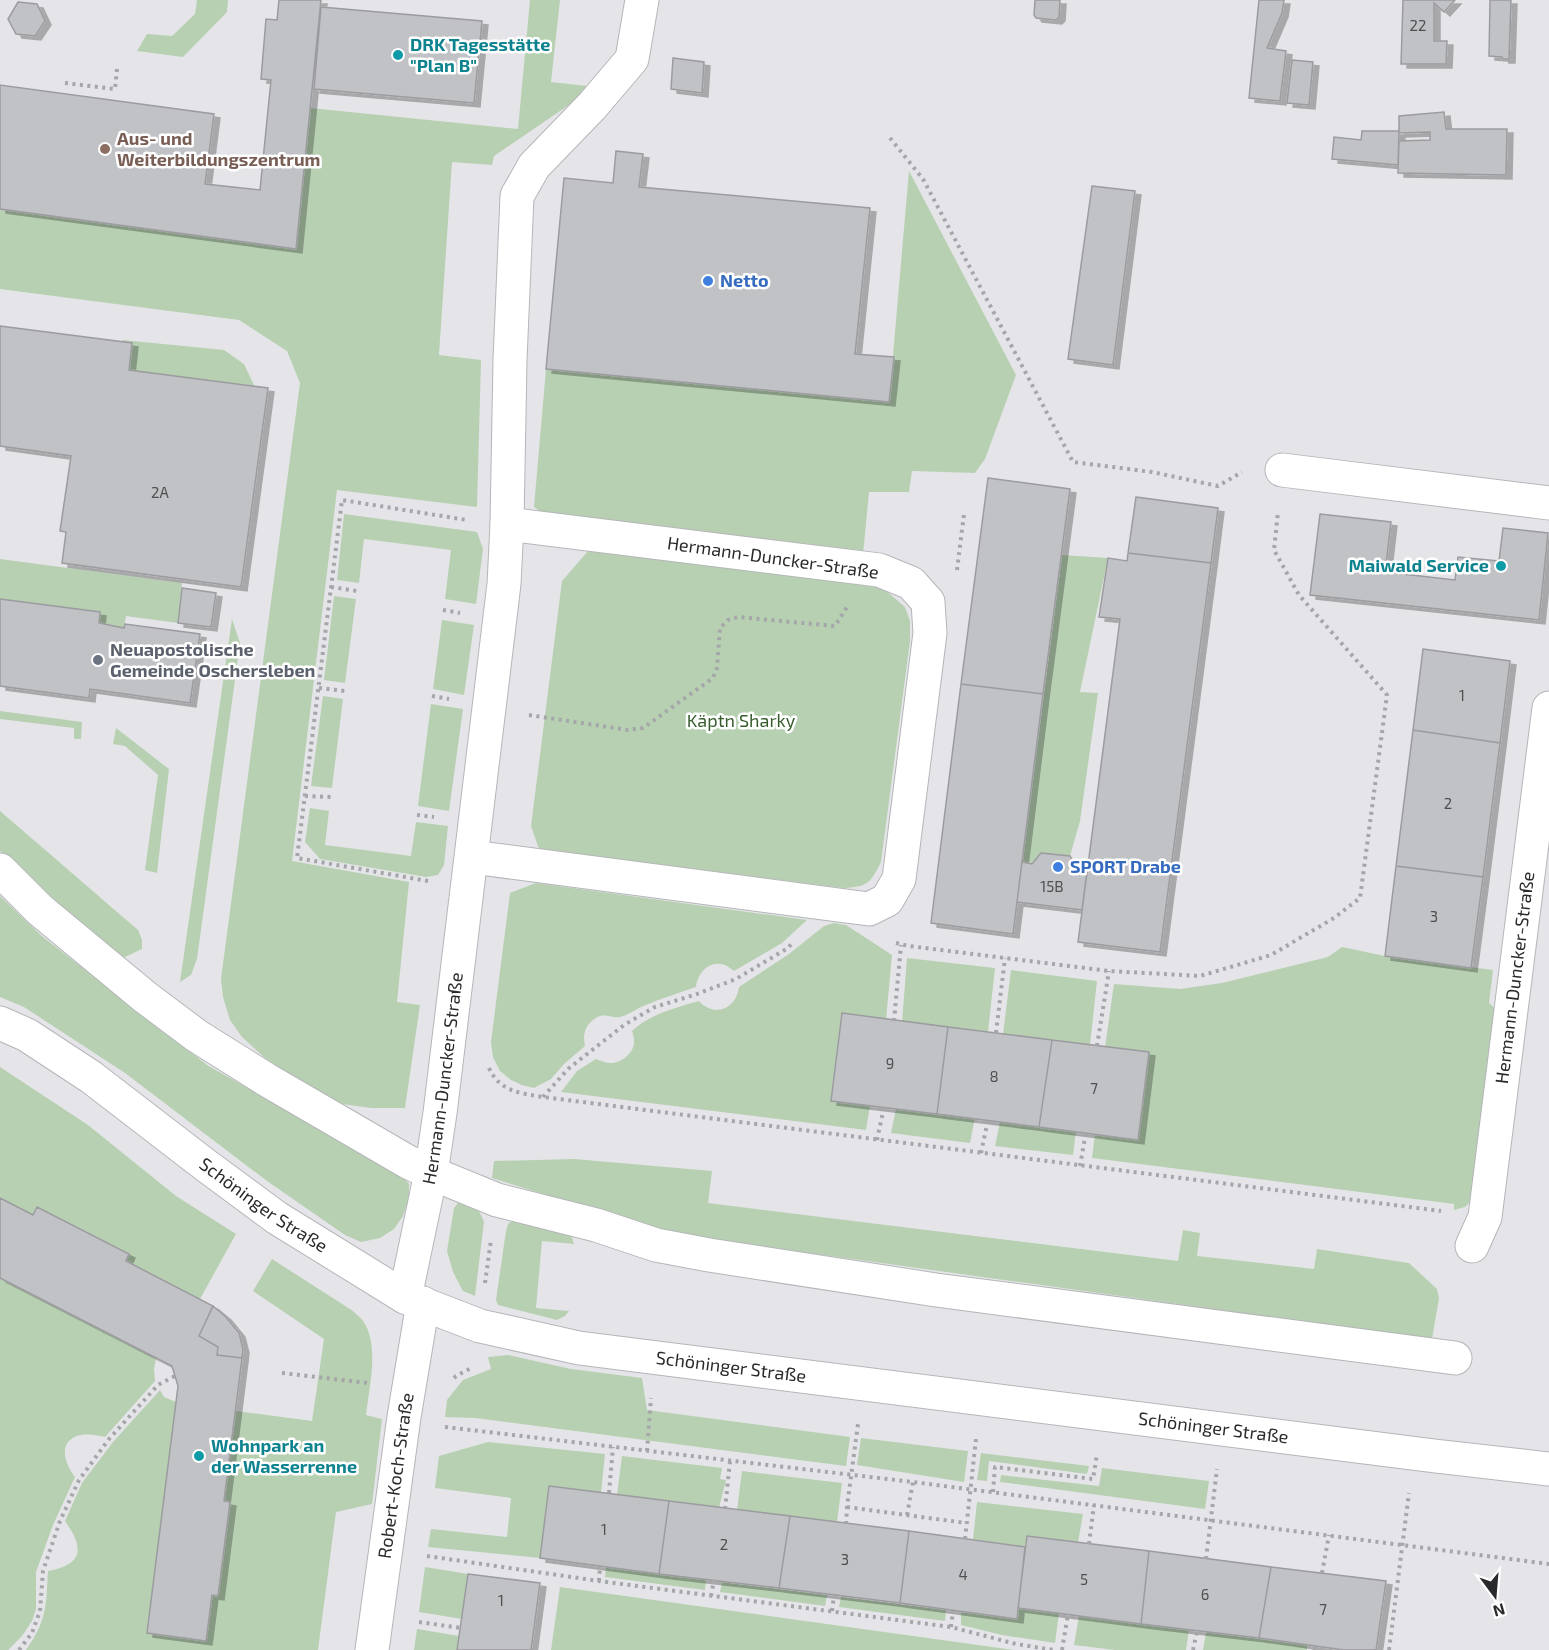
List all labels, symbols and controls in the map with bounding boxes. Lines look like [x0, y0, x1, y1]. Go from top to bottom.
house number: 22 [1410, 16, 1426, 34]
place label: DRK Tagesstätte "Plan B" [410, 33, 550, 76]
marker: DRK Tagesstätte "Plan B" [391, 48, 405, 62]
place label: Aus- und Weiterbildungszentrum [117, 127, 320, 170]
marker: Aus- und Weiterbildungszentrum [98, 142, 112, 156]
place label: Netto [720, 269, 769, 291]
marker: Netto [701, 274, 715, 288]
house number: 2A [151, 483, 170, 501]
street label: Hermann-Duncker-Straße [666, 531, 880, 583]
place label: Maiwald Service [1349, 554, 1489, 576]
marker: Maiwald Service [1494, 559, 1508, 573]
place label: Neuapostolische Gemeinde Oschersleben [110, 638, 315, 681]
marker: Neuapostolische Gemeinde Oschersleben [91, 653, 105, 667]
house number: 1 [1459, 686, 1465, 704]
park label: Käptn Sharky [687, 709, 796, 731]
house number: 2 [1444, 794, 1452, 812]
place label: SPORT Drabe [1070, 855, 1181, 877]
marker: SPORT Drabe [1051, 860, 1065, 874]
street label: Hermann-Duncker-Straße [1490, 870, 1538, 1085]
house number: 15B [1040, 877, 1064, 895]
house number: 3 [1430, 907, 1438, 925]
street label: Hermann-Duncker-Straße [417, 971, 467, 1186]
house number: 9 [886, 1054, 894, 1072]
house number: 8 [989, 1067, 999, 1085]
house number: 7 [1090, 1079, 1098, 1097]
street label: Schöninger Straße [195, 1152, 332, 1257]
street label: Schöninger Straße [655, 1346, 808, 1387]
street label: Robert-Koch-Straße [373, 1391, 418, 1560]
street label: Schöninger Straße [1137, 1407, 1290, 1447]
place label: Wohnpark an der Wasserrenne [211, 1434, 357, 1477]
marker: Wohnpark an der Wasserrenne [192, 1449, 206, 1463]
house number: 1 [601, 1520, 607, 1538]
house number: 2 [720, 1535, 728, 1553]
house number: 3 [841, 1550, 849, 1568]
house number: 4 [958, 1565, 968, 1583]
north arrow [1465, 1566, 1525, 1626]
house number: 5 [1080, 1570, 1088, 1588]
house number: 6 [1201, 1585, 1209, 1603]
house number: 1 [498, 1591, 504, 1609]
house number: 7 [1319, 1600, 1327, 1618]
text: N [1491, 1600, 1507, 1622]

